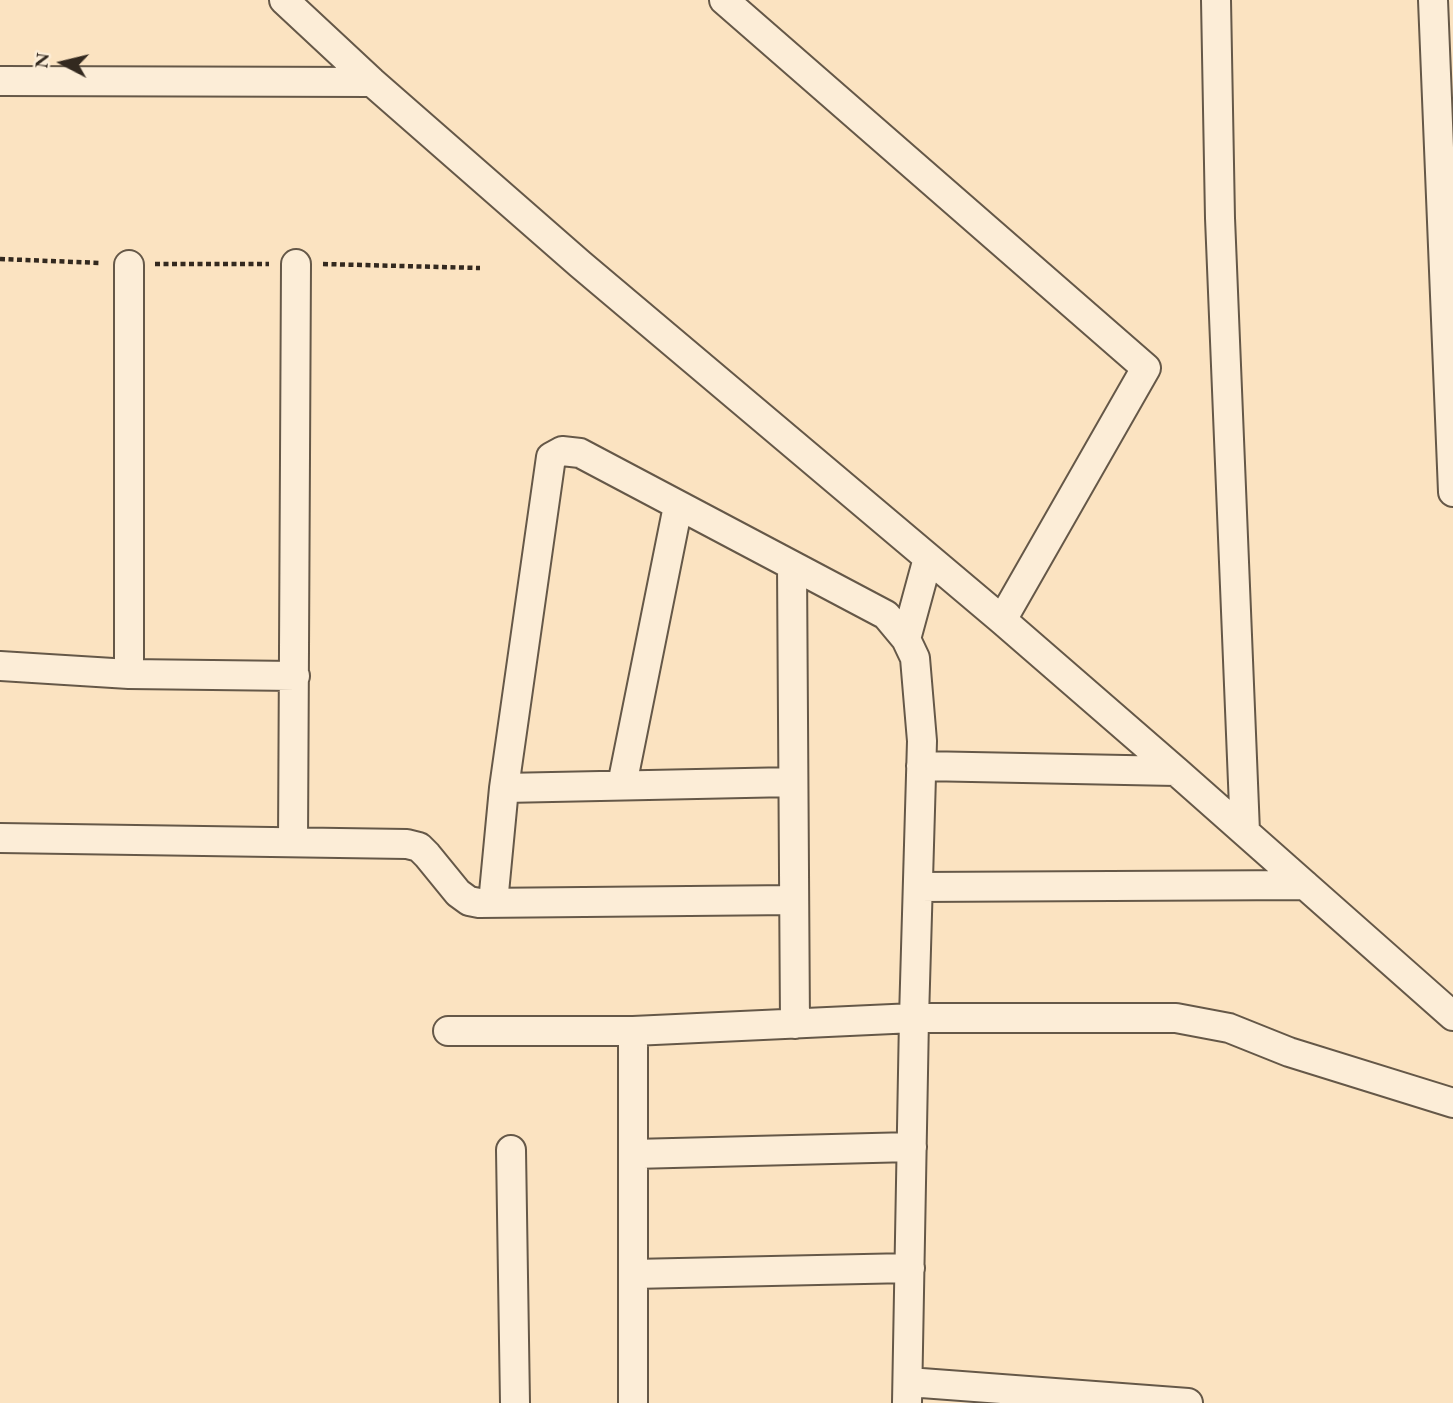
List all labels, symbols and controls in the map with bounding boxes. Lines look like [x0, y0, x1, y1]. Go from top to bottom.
north arrow [28, 28, 98, 98]
text: N [28, 51, 55, 70]

